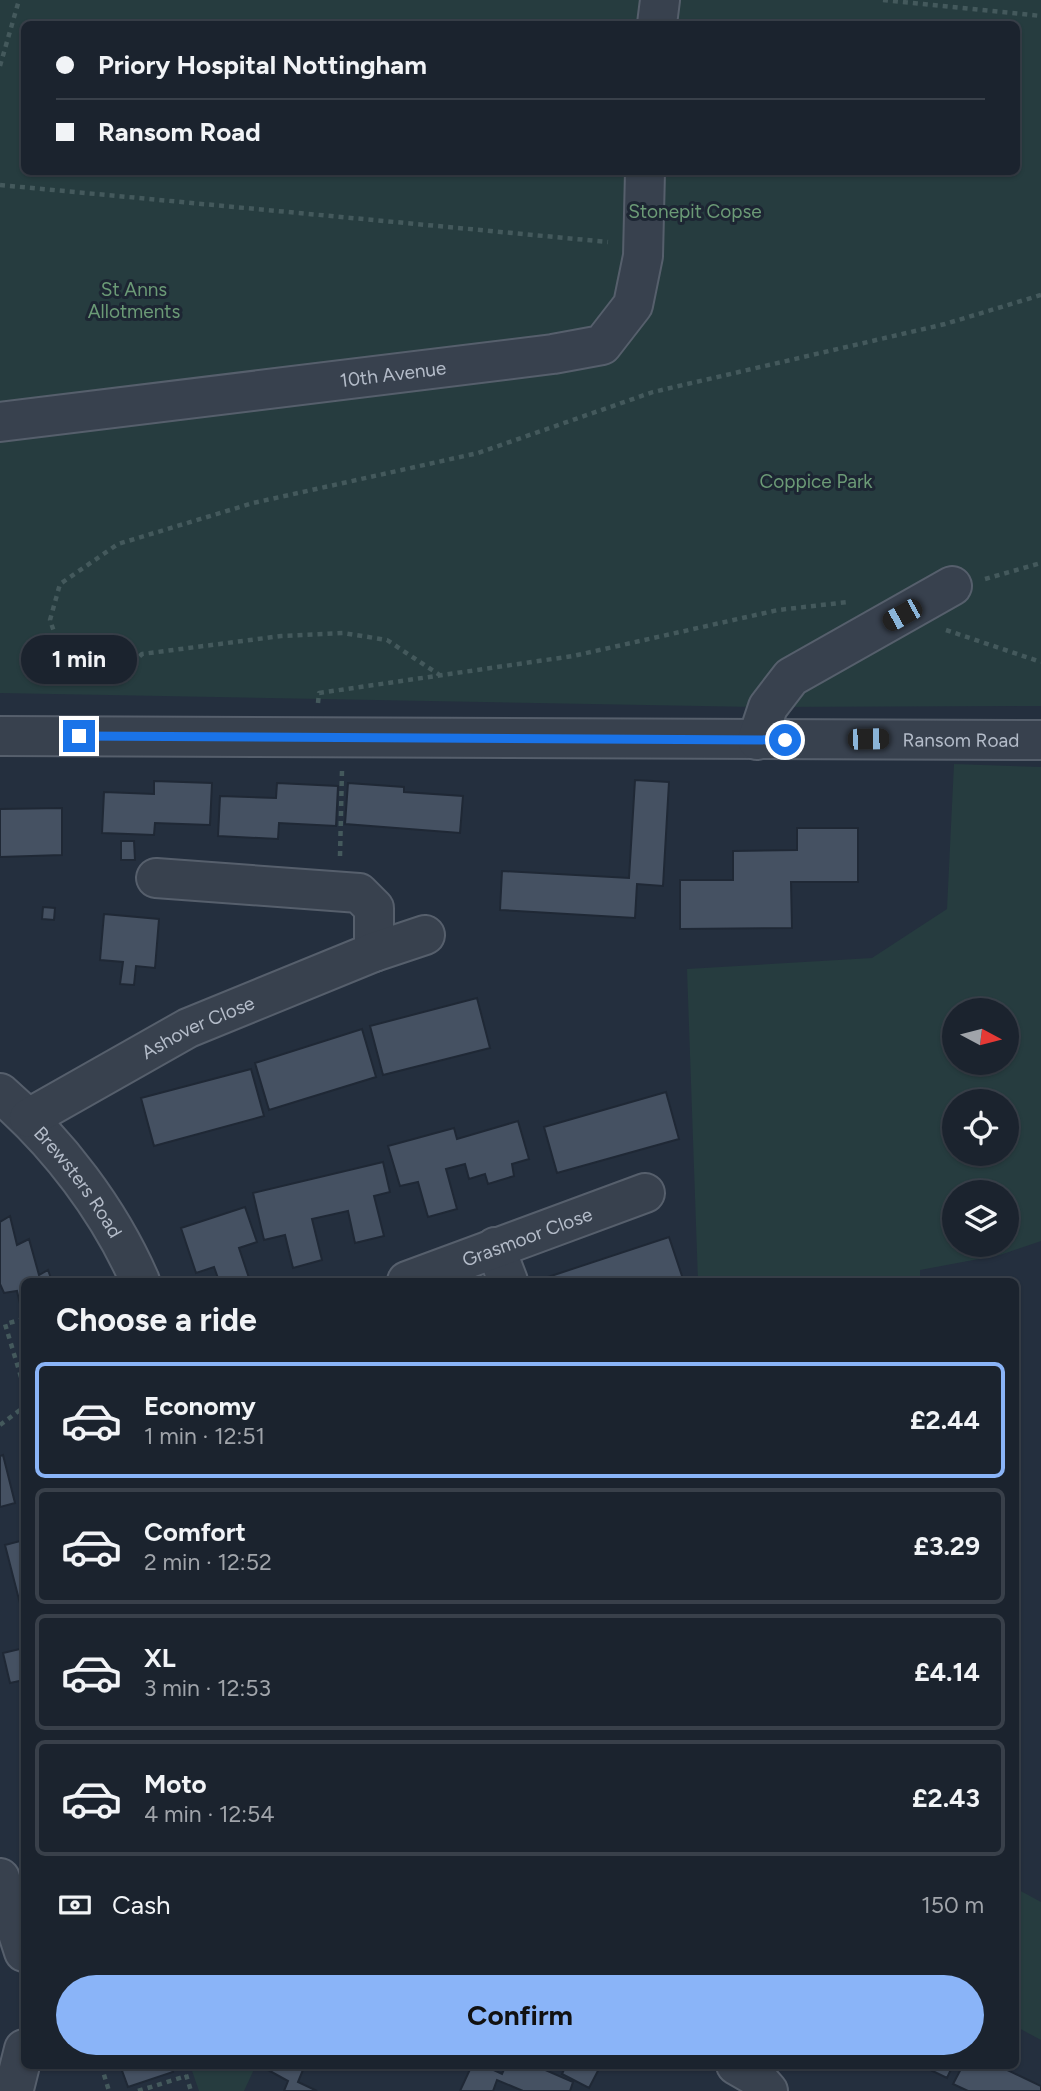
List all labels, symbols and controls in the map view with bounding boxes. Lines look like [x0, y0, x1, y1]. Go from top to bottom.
text: Priory Hospital Nottingham [98, 49, 427, 81]
text: Ransom Road [98, 116, 261, 148]
park label: Stonepit Copse [628, 200, 762, 223]
park label: St Anns Allotments [88, 278, 180, 323]
street label: 10th Avenue [339, 356, 448, 392]
park label: Coppice Park [759, 470, 873, 493]
car [879, 596, 926, 634]
callout: 1 min [21, 634, 137, 684]
text: 1 min [52, 645, 106, 673]
route end [63, 720, 95, 752]
route start [769, 724, 801, 756]
car [847, 728, 890, 750]
street label: Ransom Road [903, 728, 1019, 752]
street label: Ashover Close [137, 991, 258, 1064]
north arrow [942, 998, 1018, 1074]
map controls [942, 998, 1019, 1257]
button: locate [942, 1089, 1019, 1166]
street label: Brewsters Road [29, 1122, 127, 1242]
button: layers [942, 1180, 1019, 1257]
street label: Grasmoor Close [459, 1203, 595, 1272]
text: Choose a ride [56, 1301, 257, 1339]
icon: car [60, 1389, 123, 1452]
text: Economy [144, 1390, 256, 1422]
text: £2.44 [910, 1404, 980, 1436]
text: 1 min · 12:51 [144, 1422, 265, 1450]
icon: car [60, 1515, 123, 1578]
text: Comfort [144, 1516, 246, 1548]
text: £3.29 [913, 1530, 980, 1562]
text: 2 min · 12:52 [144, 1548, 272, 1576]
icon: car [60, 1641, 123, 1704]
text: XL [144, 1642, 176, 1674]
text: £4.14 [914, 1656, 980, 1688]
text: 3 min · 12:53 [144, 1674, 271, 1702]
icon: car [60, 1767, 123, 1830]
text: Moto [144, 1768, 207, 1800]
text: £2.43 [912, 1782, 980, 1814]
text: 4 min · 12:54 [144, 1800, 275, 1828]
icon: cash [56, 1886, 94, 1924]
text: Cash [112, 1889, 171, 1921]
text: 150 m [921, 1891, 984, 1919]
button: Confirm [56, 1975, 984, 2055]

